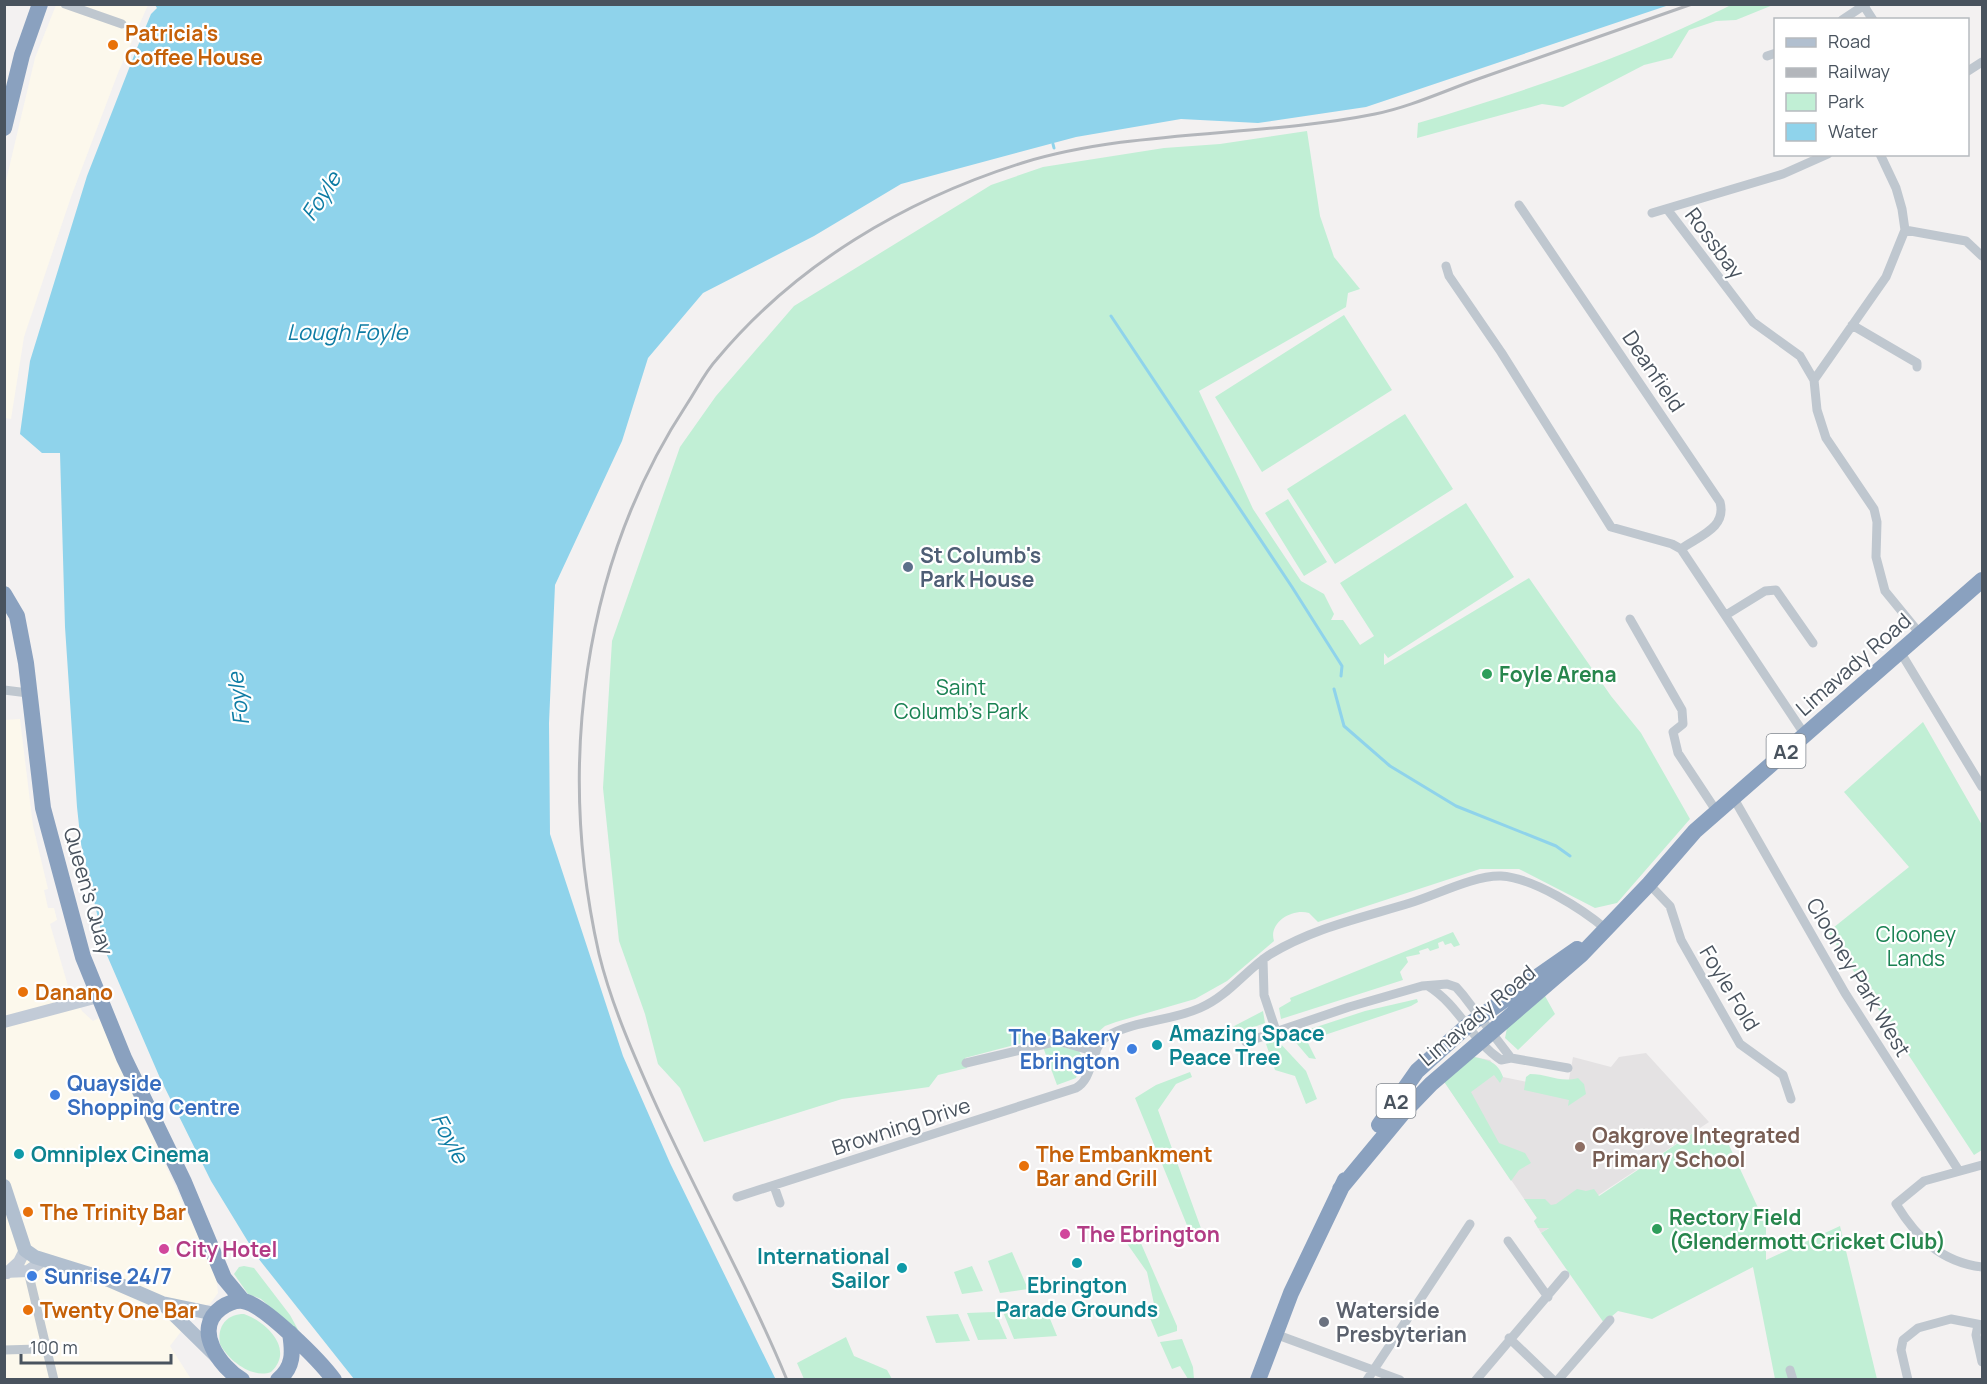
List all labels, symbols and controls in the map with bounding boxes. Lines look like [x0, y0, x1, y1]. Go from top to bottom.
legend [1774, 18, 1969, 156]
place label: Patricia's Coffee House [125, 19, 263, 71]
text: Road [1828, 29, 1871, 53]
marker: Patricia's Coffee House [106, 38, 120, 52]
text: Railway [1828, 59, 1890, 83]
text: Park [1828, 89, 1865, 113]
text: Water [1828, 119, 1878, 143]
water label: Foyle [294, 165, 349, 226]
street label: Rossbay [1679, 202, 1751, 284]
water label: Lough Foyle [287, 317, 408, 347]
street label: Deanfield [1617, 325, 1691, 417]
place label: St Columb's Park House [920, 541, 1041, 593]
marker: St Columb's Park House [901, 560, 915, 574]
street label: Limavady Road [1790, 606, 1916, 722]
place label: Foyle Arena [1499, 660, 1617, 688]
marker: Foyle Arena [1480, 667, 1494, 681]
water label: Foyle [220, 670, 256, 727]
park label: Saint Columb's Park [894, 673, 1029, 725]
road number: A2 [1766, 734, 1806, 768]
street label: Queen's Quay [57, 824, 121, 958]
street label: Clooney Park West [1800, 892, 1918, 1062]
park label: Clooney Lands [1876, 920, 1956, 972]
street label: Foyle Fold [1694, 940, 1766, 1036]
street label: Limavady Road [1413, 958, 1541, 1072]
place label: Danano [35, 978, 113, 1006]
marker: Danano [16, 985, 30, 999]
place label: Amazing Space Peace Tree [1169, 1019, 1325, 1071]
place label: The Bakery Ebrington [1008, 1023, 1120, 1075]
marker: Amazing Space Peace Tree [1150, 1038, 1164, 1052]
marker: The Bakery Ebrington [1125, 1042, 1139, 1056]
place label: Quayside Shopping Centre [67, 1069, 240, 1121]
road number: A2 [1376, 1084, 1416, 1118]
marker: Quayside Shopping Centre [48, 1088, 62, 1102]
street label: Browning Drive [828, 1090, 974, 1162]
water label: Foyle [424, 1108, 476, 1169]
place label: Oakgrove Integrated Primary School [1592, 1121, 1800, 1173]
place label: Omniplex Cinema [31, 1140, 209, 1168]
place label: The Embankment Bar and Grill [1036, 1140, 1213, 1192]
marker: Oakgrove Integrated Primary School [1573, 1140, 1587, 1154]
marker: Omniplex Cinema [12, 1147, 26, 1161]
marker: The Embankment Bar and Grill [1017, 1159, 1031, 1173]
place label: The Trinity Bar [40, 1198, 186, 1226]
place label: Rectory Field (Glendermott Cricket Club) [1669, 1203, 1946, 1255]
marker: The Trinity Bar [21, 1205, 35, 1219]
place label: The Ebrington [1077, 1220, 1220, 1248]
marker: Rectory Field (Glendermott Cricket Club) [1650, 1222, 1664, 1236]
marker: The Ebrington [1058, 1227, 1072, 1241]
place label: City Hotel [176, 1235, 277, 1263]
marker: City Hotel [157, 1242, 171, 1256]
place label: International Sailor [757, 1242, 890, 1294]
marker: Ebrington Parade Grounds [1070, 1256, 1084, 1270]
marker: International Sailor [895, 1261, 909, 1275]
place label: Sunrise 24/7 [44, 1262, 172, 1290]
marker: Sunrise 24/7 [25, 1269, 39, 1283]
place label: Ebrington Parade Grounds [996, 1271, 1158, 1323]
place label: Twenty One Bar [40, 1296, 197, 1324]
place label: Waterside Presbyterian [1336, 1296, 1467, 1348]
marker: Twenty One Bar [21, 1303, 35, 1317]
marker: Waterside Presbyterian [1317, 1315, 1331, 1329]
scale bar [21, 1327, 171, 1365]
text: 100 m [30, 1335, 78, 1359]

